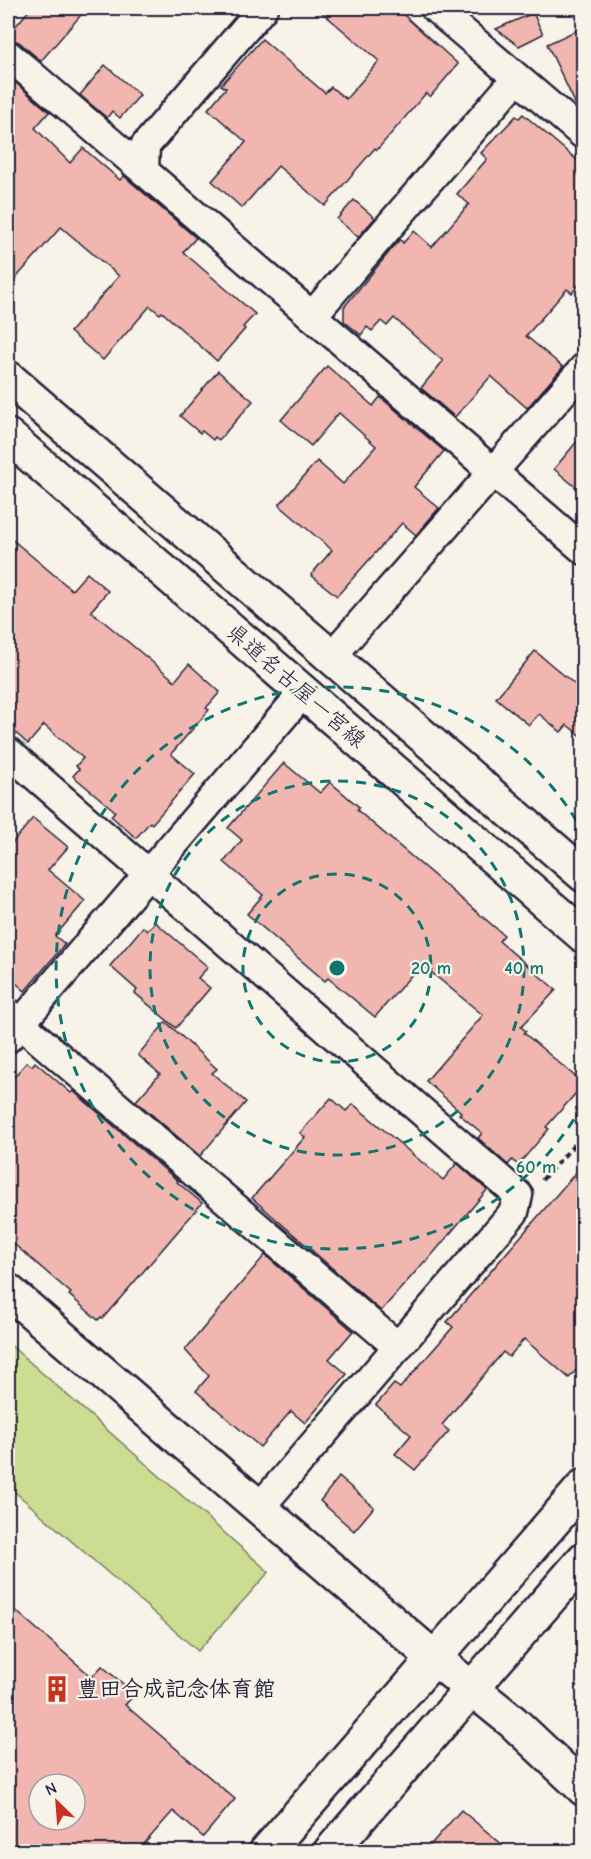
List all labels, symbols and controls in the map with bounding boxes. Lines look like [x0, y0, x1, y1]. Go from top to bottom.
street label: 県道名古屋一宮線 [221, 618, 371, 754]
centre of rings [327, 958, 347, 978]
text: 20 m [411, 958, 451, 979]
text: 40 m [504, 958, 544, 979]
text: 60 m [516, 1157, 556, 1178]
building icon: 豊田合成記念体育館 [42, 1674, 72, 1704]
place label: 豊田合成記念体育館 [77, 1676, 275, 1702]
north arrow [27, 1772, 87, 1832]
text: N [43, 1779, 60, 1800]

